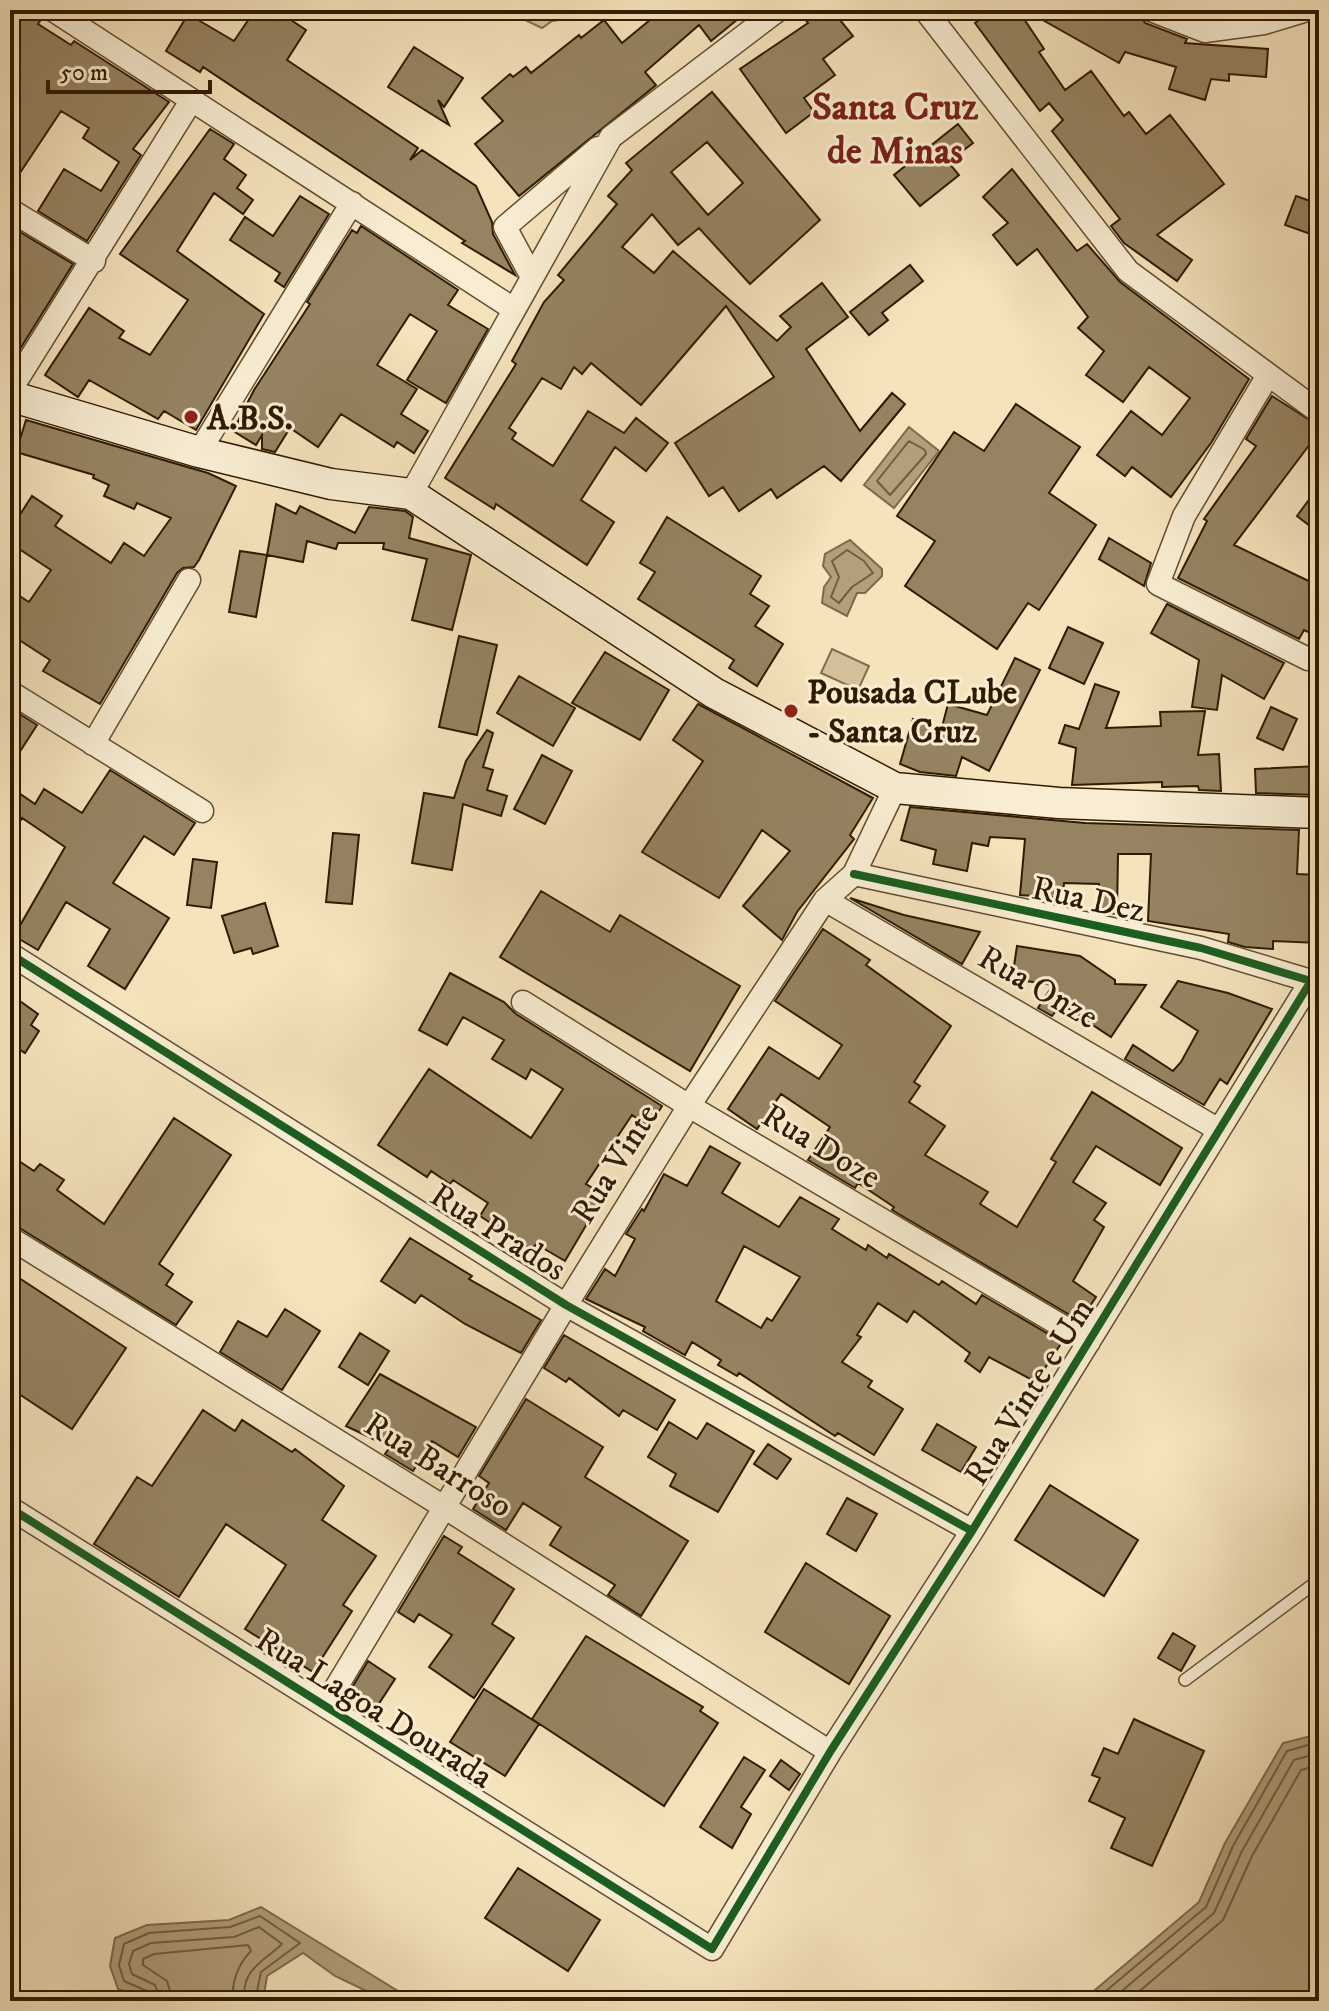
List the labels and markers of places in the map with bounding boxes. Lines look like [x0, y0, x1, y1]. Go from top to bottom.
place label: A.B.S. [206, 398, 293, 440]
marker: A.B.S. [182, 408, 200, 426]
place label: Pousada CLube - Santa Cruz [807, 672, 1017, 753]
marker: Pousada CLube - Santa Cruz [782, 702, 800, 720]

